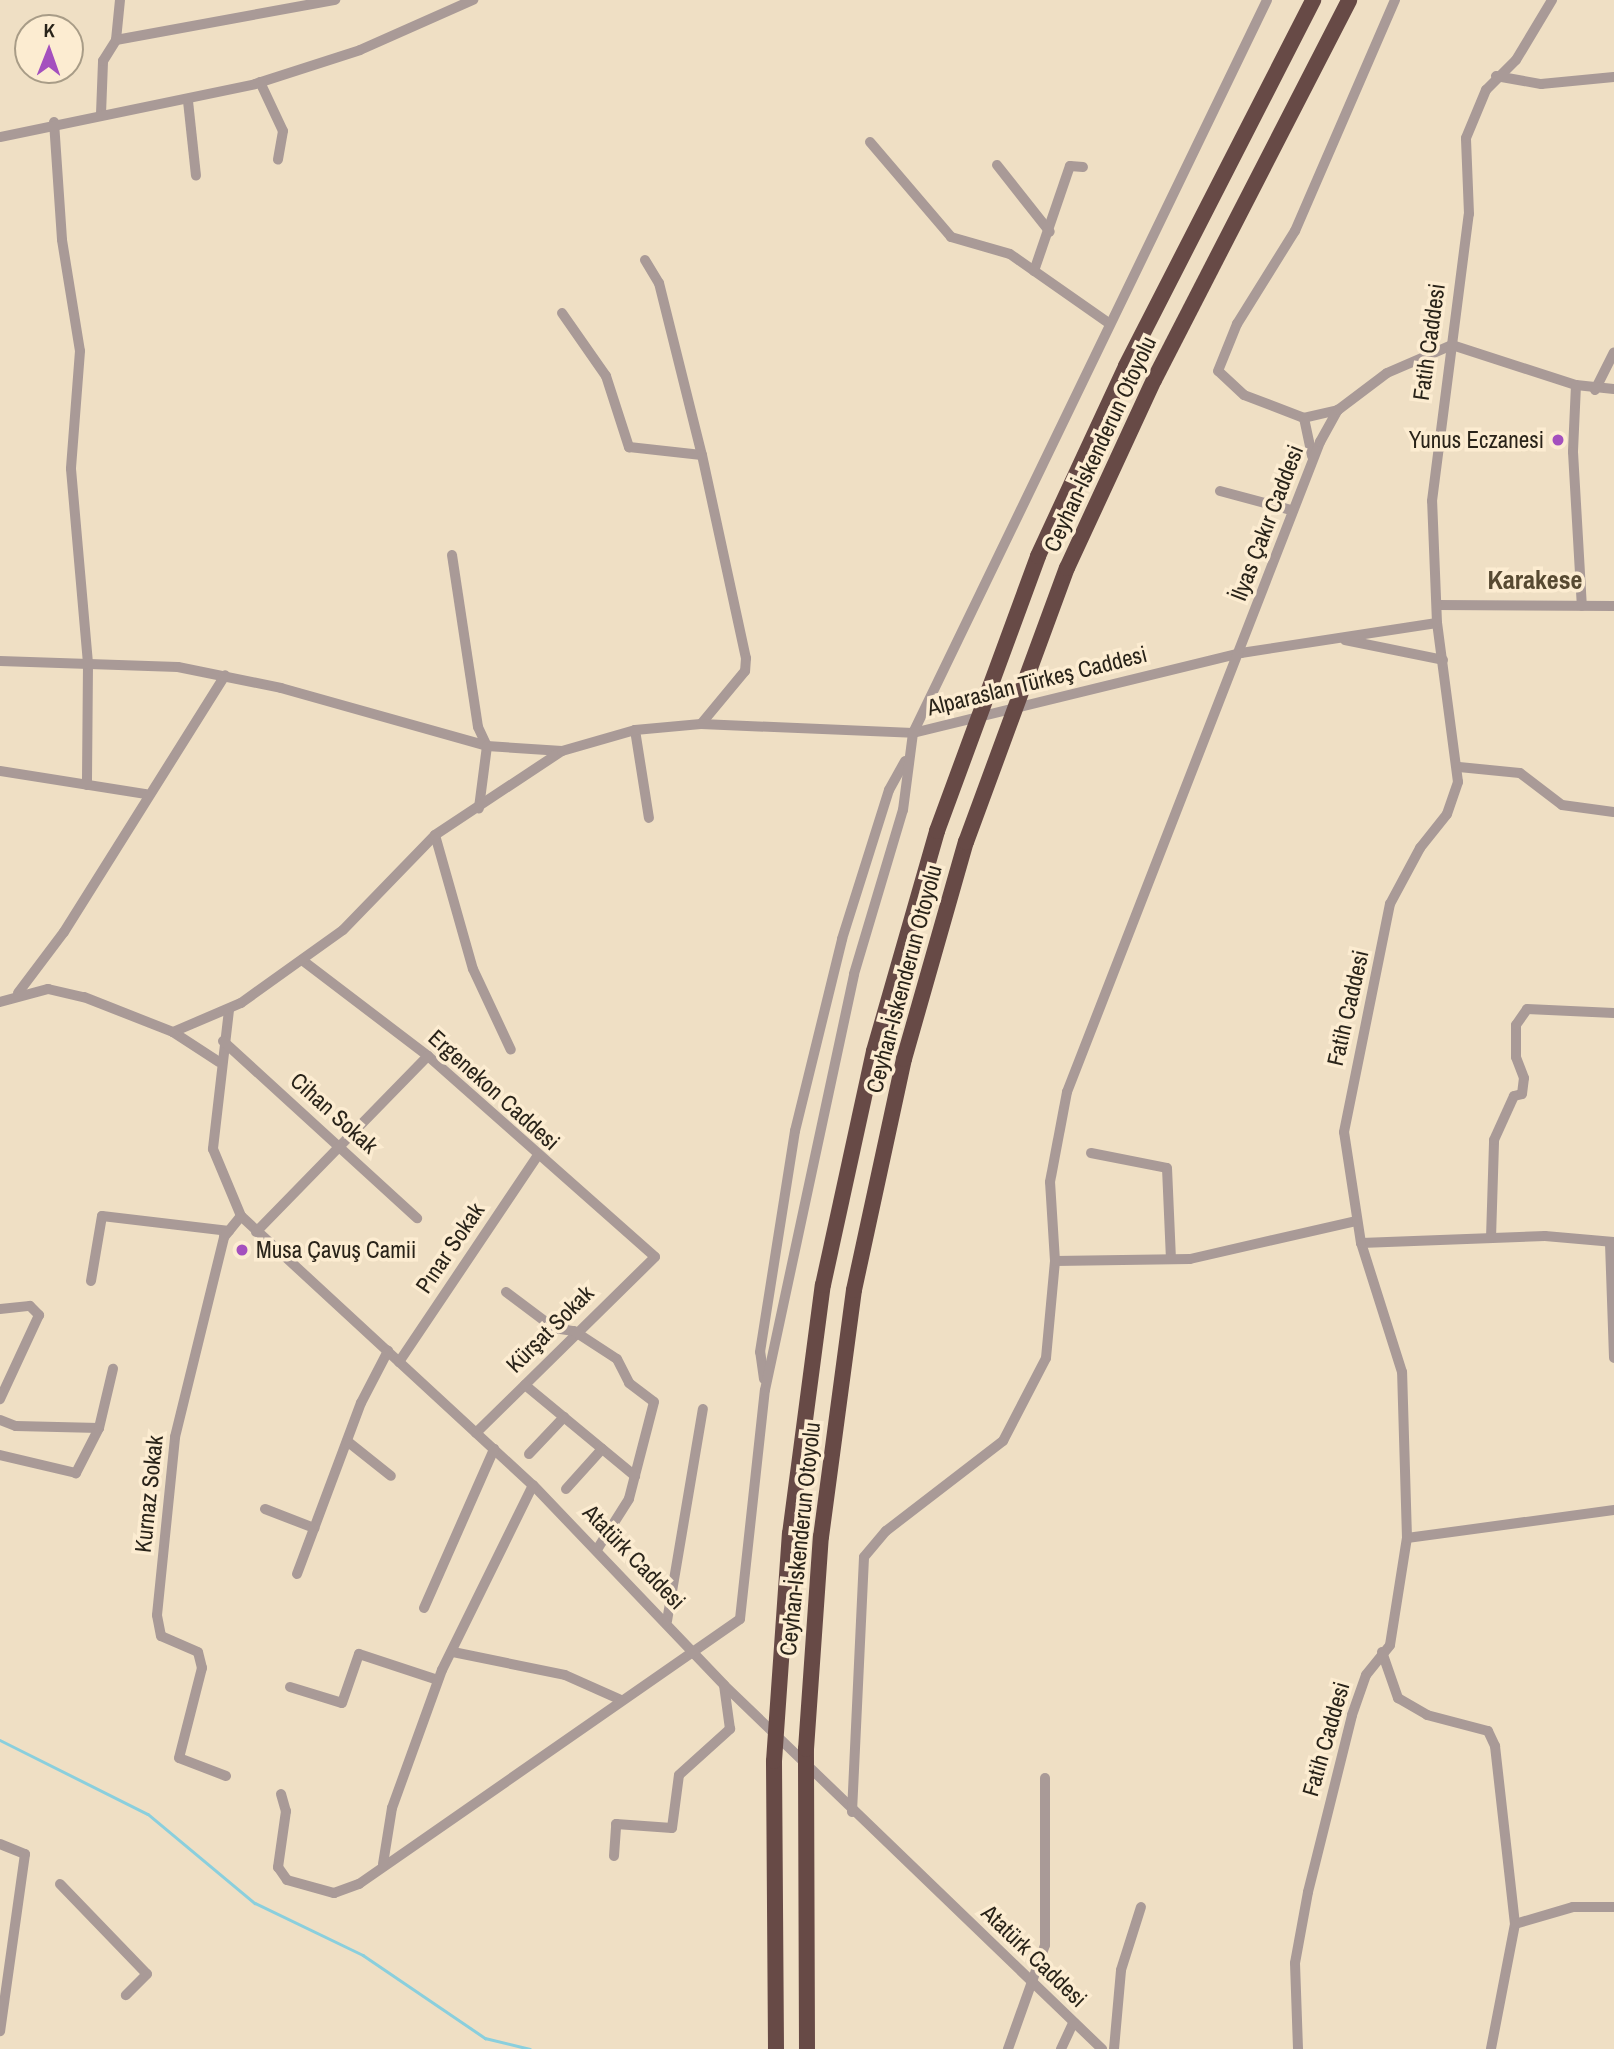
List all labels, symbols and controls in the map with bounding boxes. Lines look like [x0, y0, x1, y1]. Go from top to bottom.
north arrow [14, 14, 84, 84]
text: K [43, 17, 55, 43]
street label: Fatih Caddesi [1407, 282, 1451, 402]
street label: Ceyhan-İskenderun Otoyolu [1038, 332, 1162, 556]
place label: Yunus Eczanesi [1409, 426, 1544, 454]
marker: Yunus Eczanesi [1550, 432, 1566, 448]
street label: İlyas Çakır Caddesi [1225, 441, 1309, 605]
district label: Karakese [1488, 564, 1582, 596]
street label: Alparaslan Türkeş Caddesi [924, 640, 1150, 722]
street label: Ceyhan-İskenderun Otoyolu [860, 862, 948, 1096]
street label: Fatih Caddesi [1321, 948, 1375, 1068]
street label: Ergenekon Caddesi [423, 1024, 565, 1156]
street label: Cihan Sokak [285, 1067, 383, 1159]
street label: Pınar Sokak [410, 1198, 490, 1298]
place label: Musa Çavuş Camii [256, 1236, 416, 1264]
marker: Musa Çavuş Camii [234, 1242, 250, 1258]
street label: Kürşat Sokak [501, 1280, 599, 1378]
street label: Ceyhan-İskenderun Otoyolu [774, 1421, 826, 1657]
street label: Kurnaz Sokak [129, 1434, 169, 1554]
street label: Atatürk Caddesi [577, 1499, 691, 1615]
street label: Fatih Caddesi [1297, 1679, 1355, 1799]
street label: Atatürk Caddesi [976, 1899, 1092, 2013]

